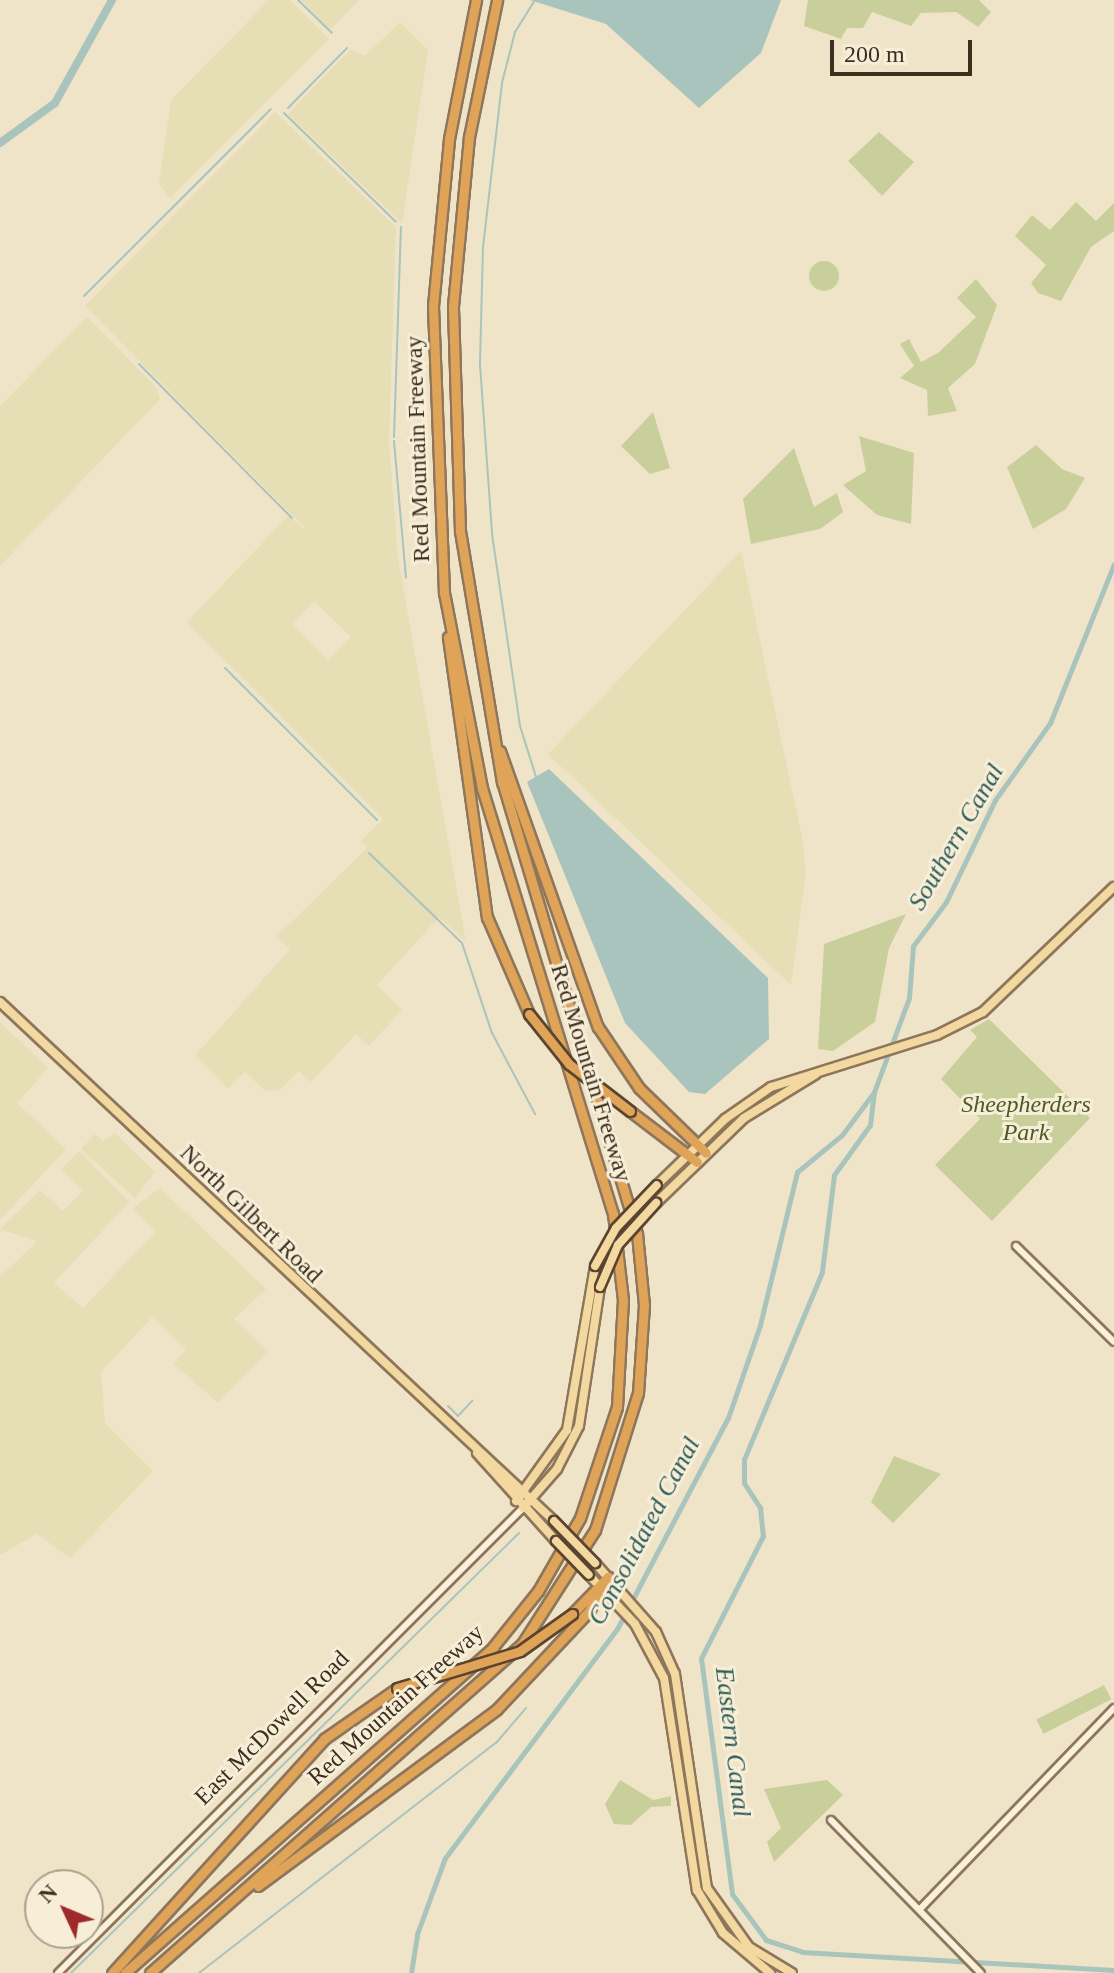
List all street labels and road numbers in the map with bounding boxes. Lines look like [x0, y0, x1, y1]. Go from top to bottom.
street label: Red Mountain Freeway [400, 335, 436, 563]
street label: Red Mountain Freeway [544, 960, 638, 1186]
street label: North Gilbert Road [174, 1139, 328, 1289]
street label: Red Mountain Freeway [302, 1618, 490, 1792]
street label: East McDowell Road [189, 1645, 355, 1811]

